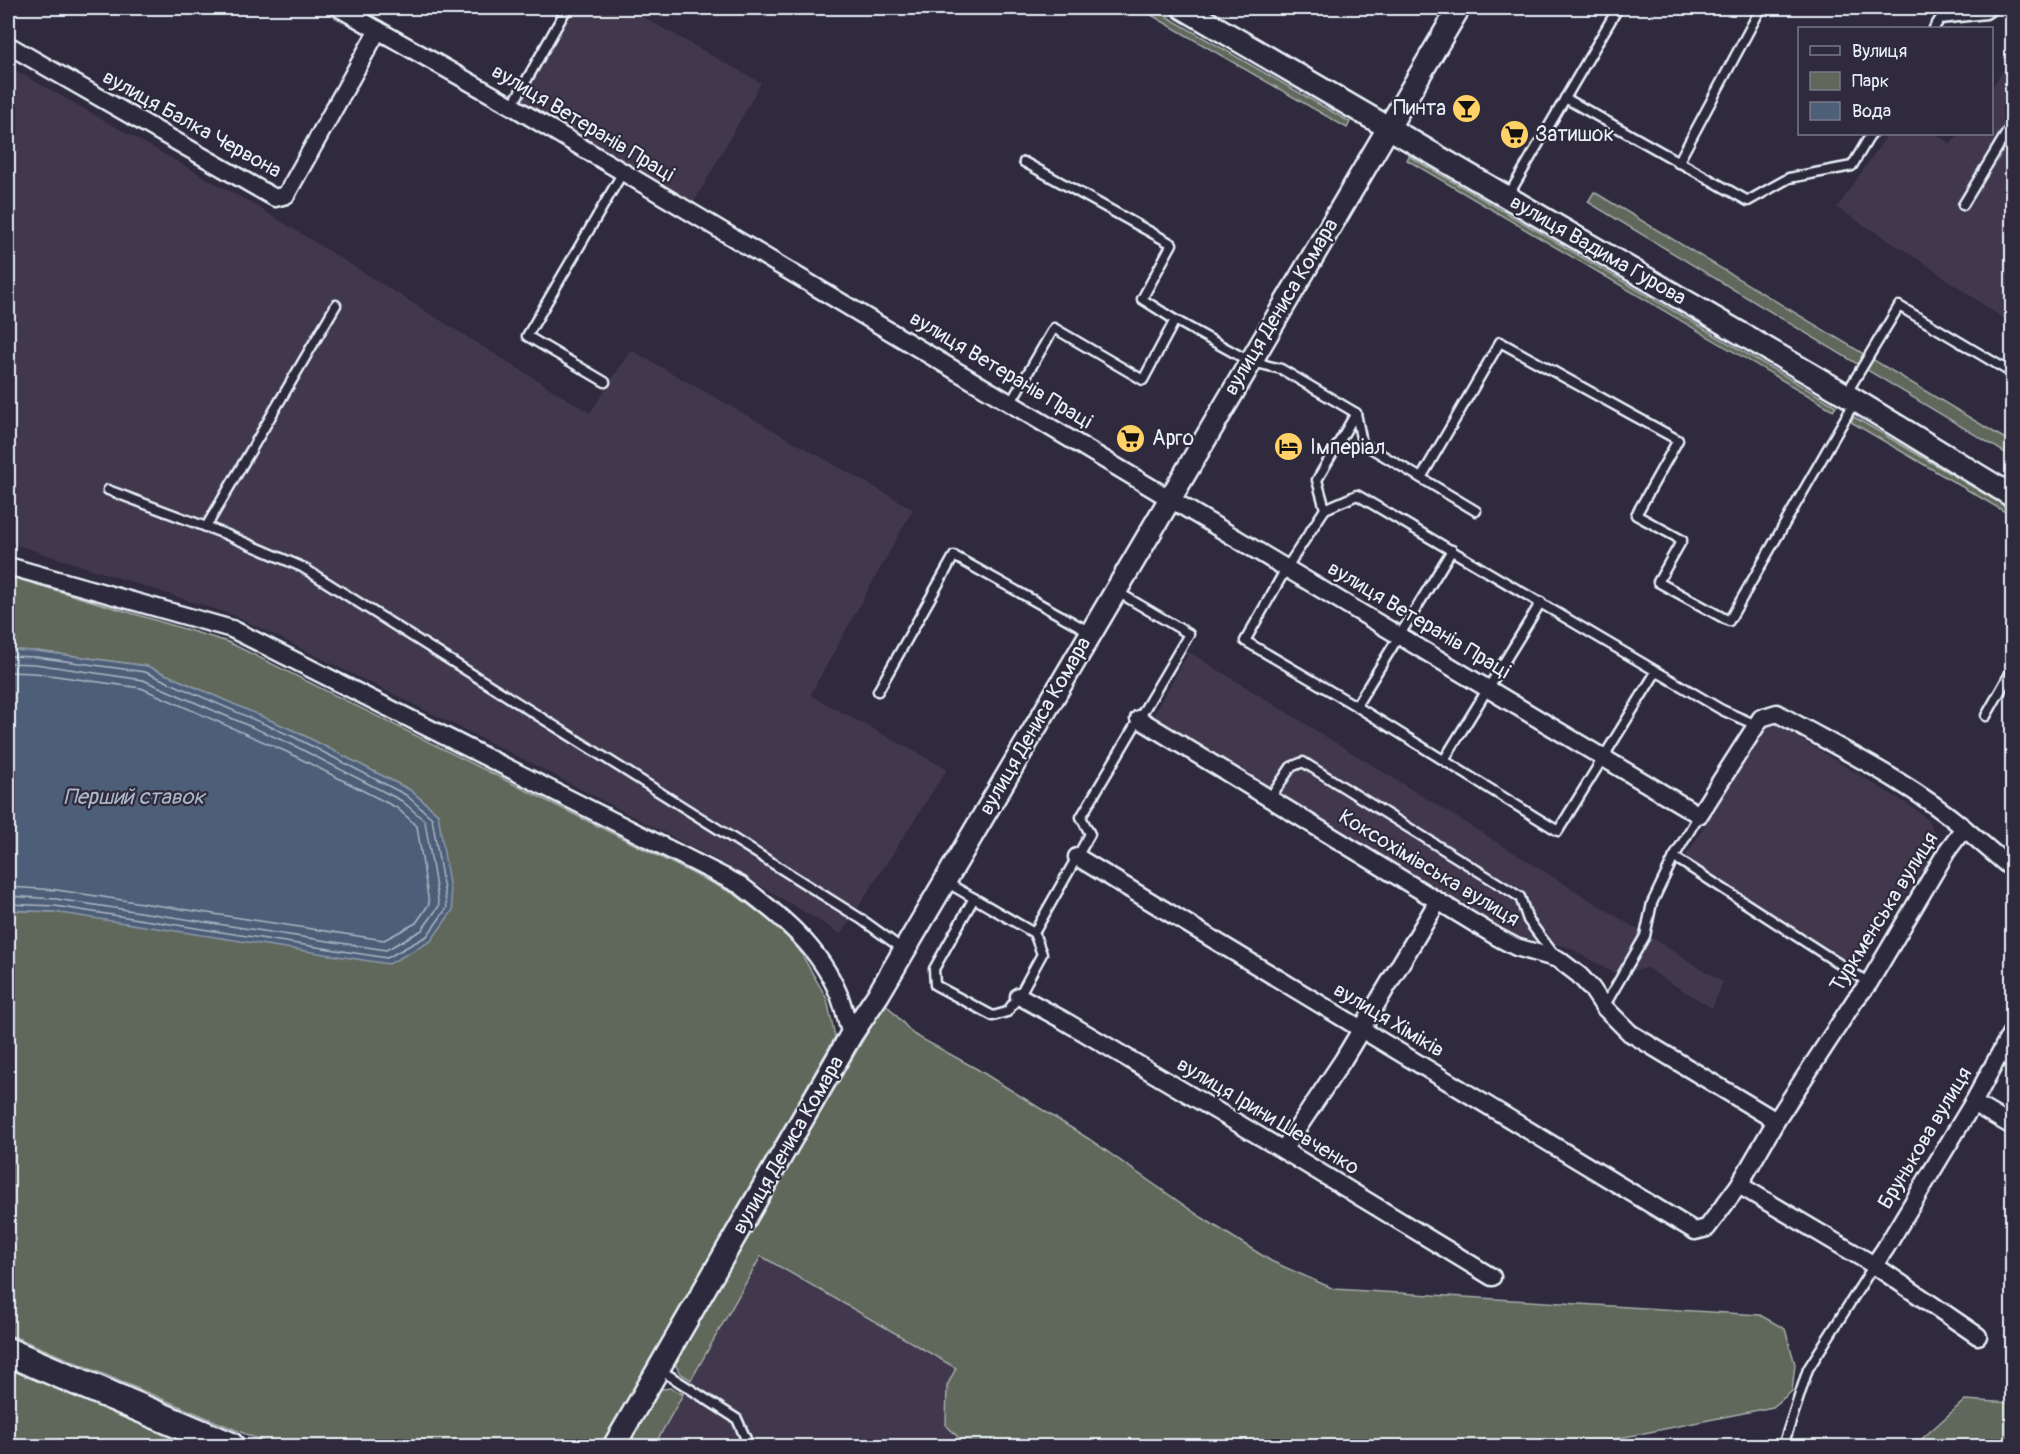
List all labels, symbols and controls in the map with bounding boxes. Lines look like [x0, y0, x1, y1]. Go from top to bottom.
legend [1798, 27, 1993, 135]
text: Вулиця [1852, 40, 1907, 63]
street label: вулиця Ветеранів Праці [487, 58, 679, 188]
street label: вулиця Балка Червона [98, 64, 286, 184]
text: Парк [1852, 70, 1889, 93]
bar icon: Пинта [1451, 92, 1483, 124]
place label: Пинта [1393, 95, 1446, 122]
text: Вода [1852, 100, 1891, 123]
supermarket icon: Затишок [1498, 118, 1530, 150]
place label: Затишок [1535, 121, 1614, 148]
street label: вулиця Вадима Гурова [1505, 188, 1691, 312]
street label: вулиця Дениса Комара [1217, 214, 1345, 400]
street label: вулиця Ветеранів Праці [905, 305, 1097, 435]
supermarket icon: Арго [1115, 422, 1147, 454]
place label: Арго [1152, 425, 1194, 452]
hotel icon: Імперіал [1273, 431, 1305, 463]
place label: Імперіал [1310, 434, 1385, 461]
street label: вулиця Ветеранів Праці [1323, 555, 1515, 685]
street label: вулиця Дениса Комара [973, 632, 1097, 820]
water label: Перший ставок [63, 783, 207, 811]
street label: Коксохімівська вулиця [1334, 803, 1524, 933]
street label: Туркменська вулиця [1824, 827, 1944, 997]
street label: вулиця Хіміків [1329, 976, 1449, 1064]
street label: вулиця Дениса Комара [726, 1051, 850, 1239]
street label: вулиця Ірини Шевченко [1172, 1051, 1364, 1181]
street label: Брунькова вулиця [1872, 1062, 1978, 1214]

